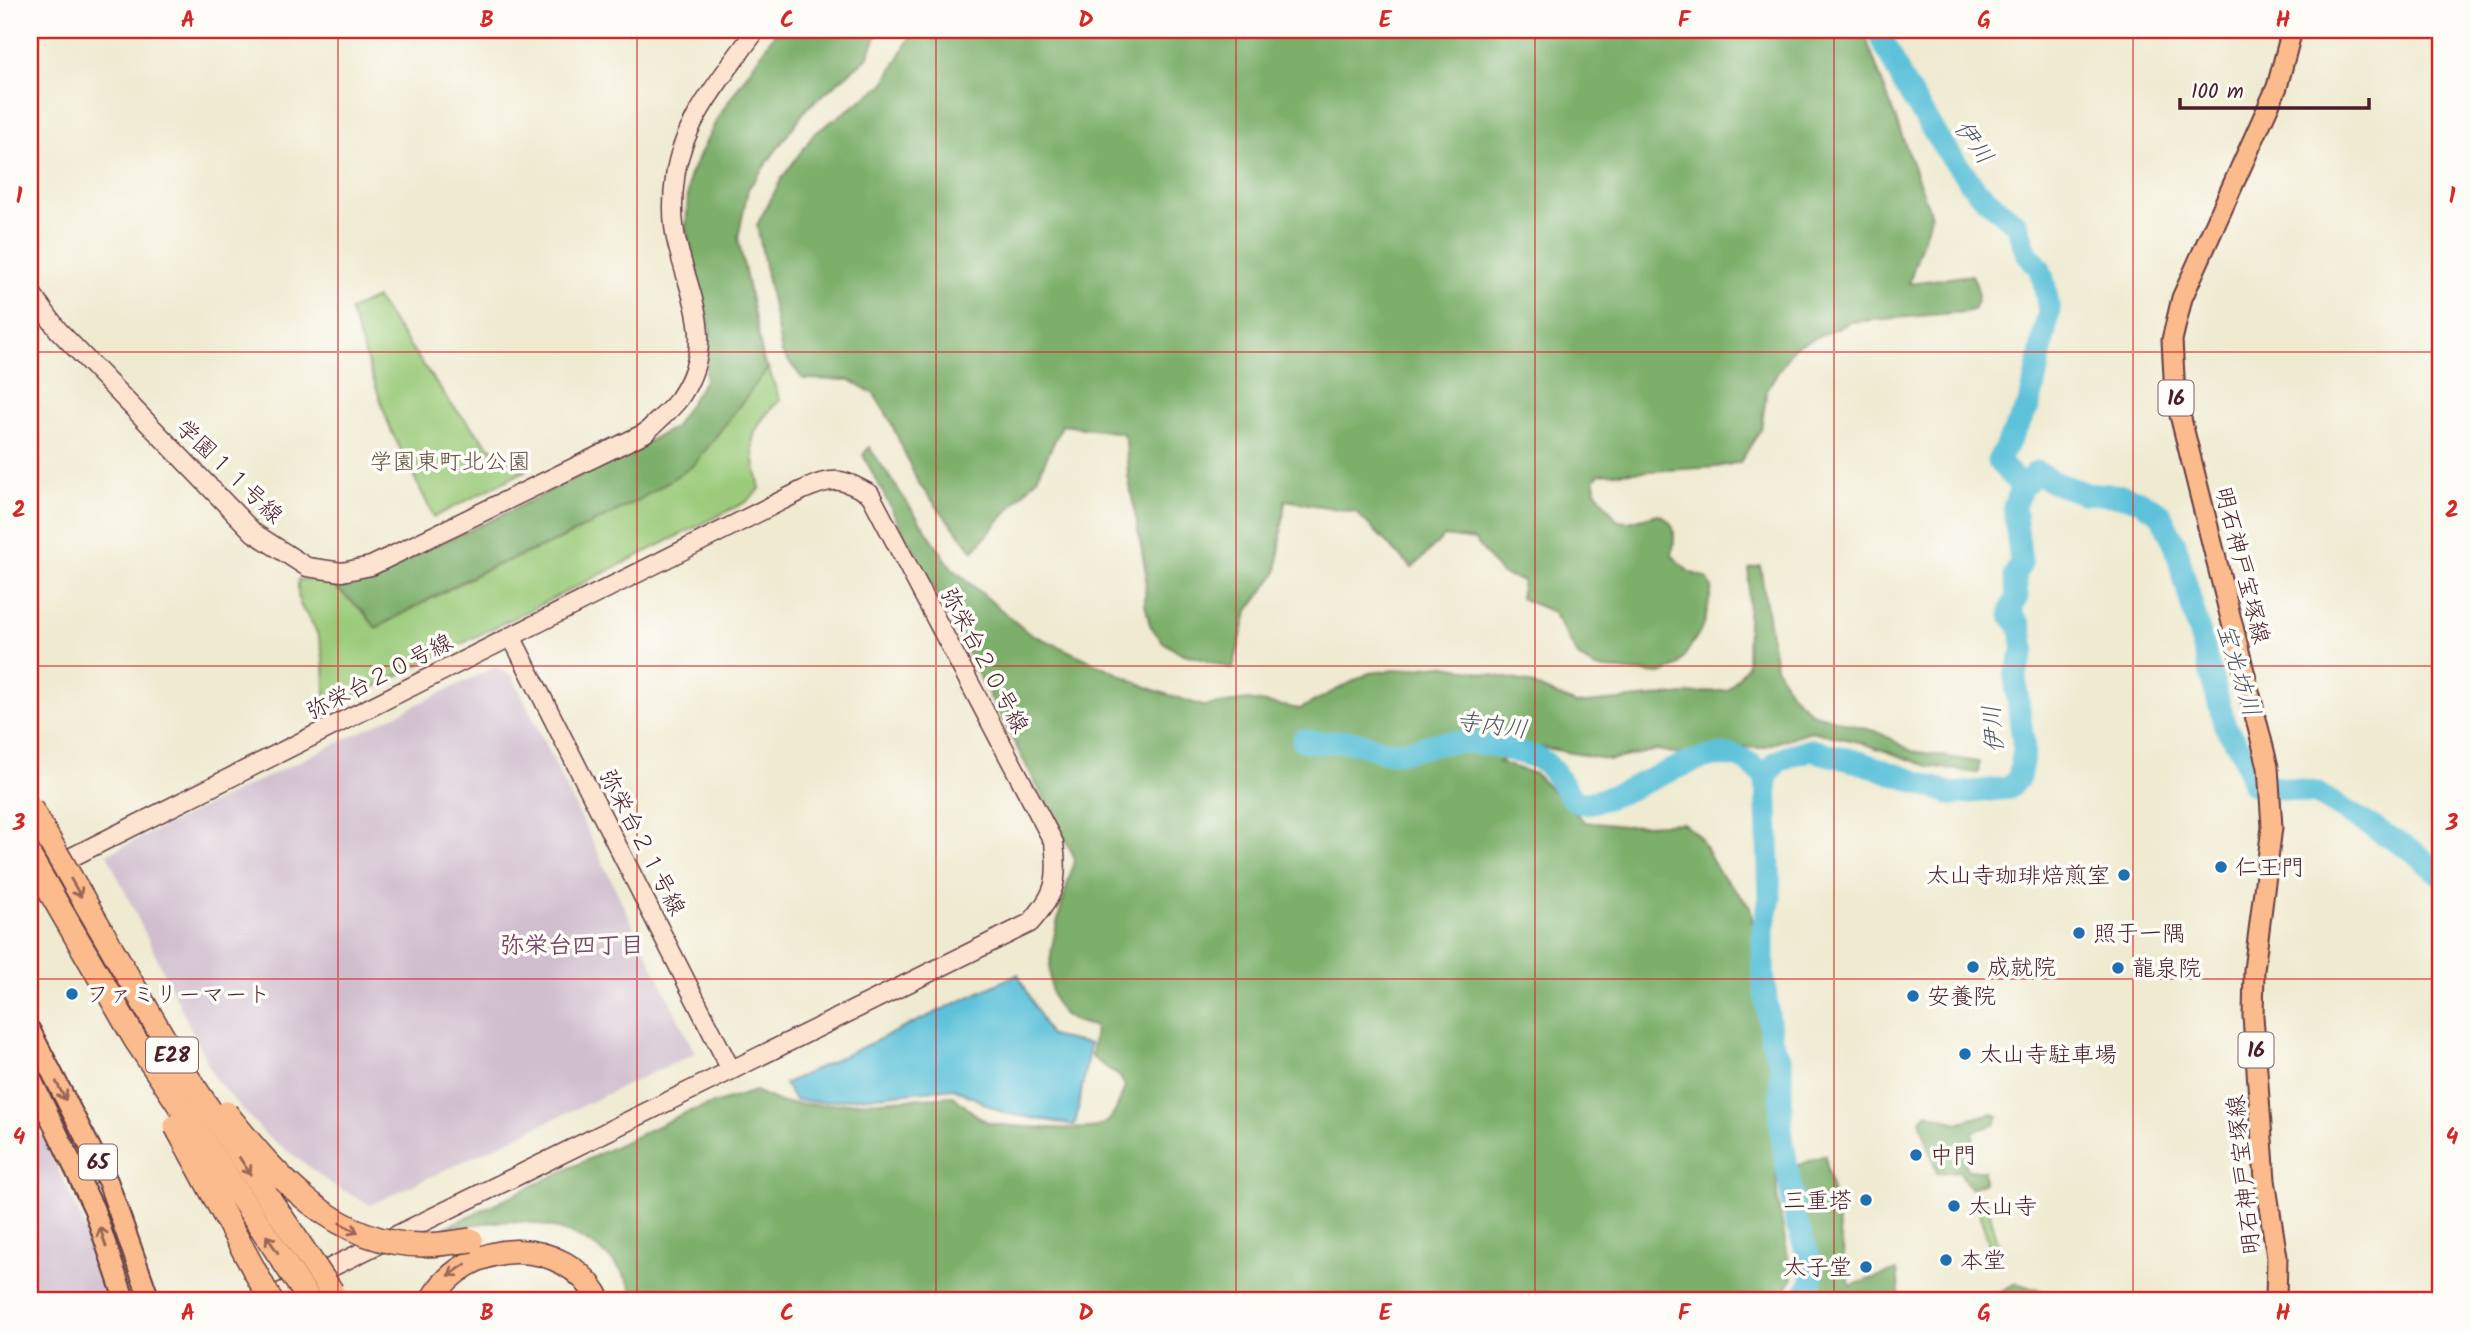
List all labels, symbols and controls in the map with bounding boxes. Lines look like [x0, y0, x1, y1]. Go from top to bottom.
text: A [181, 3, 195, 39]
text: B [480, 3, 494, 39]
text: C [780, 3, 794, 39]
text: D [1078, 3, 1094, 39]
text: E [1379, 3, 1393, 39]
text: F [1678, 3, 1692, 39]
text: G [1977, 3, 1991, 39]
text: H [2276, 3, 2291, 39]
scale bar [2180, 66, 2370, 110]
text: 100 m [2191, 76, 2244, 109]
water label: 伊川 [1943, 112, 2003, 174]
text: 1 [16, 179, 23, 215]
text: 1 [2449, 179, 2456, 215]
road number: 16 [2158, 380, 2194, 416]
street label: 学園１１号線 [166, 412, 291, 533]
park label: 学園東町北公園 [370, 445, 531, 481]
street label: 明石神戸宝塚線 [2204, 483, 2278, 648]
text: 2 [12, 493, 26, 529]
text: 2 [2445, 493, 2459, 529]
street label: 弥栄台２０号線 [930, 581, 1037, 740]
water label: 宝光坊川 [2205, 619, 2270, 722]
street label: 弥栄台２０号線 [300, 625, 460, 730]
water label: 寺内川 [1454, 703, 1530, 750]
water label: 伊川 [1973, 703, 2016, 754]
street label: 弥栄台２１号線 [589, 763, 694, 923]
text: 3 [12, 806, 26, 842]
text: 3 [2445, 806, 2459, 842]
place label: 仁王門 [2235, 851, 2304, 887]
place label: 太山寺珈琲焙煎室 [1926, 859, 2110, 895]
marker: 仁王門 [2213, 859, 2229, 875]
marker: 太山寺珈琲焙煎室 [2116, 867, 2132, 883]
one-way arrow [69, 877, 83, 897]
place label: 照于一隅 [2093, 917, 2185, 953]
marker: 照于一隅 [2071, 925, 2087, 941]
district label: 弥栄台四丁目 [500, 927, 644, 966]
place label: 成就院 [1987, 951, 2056, 987]
place label: 龍泉院 [2132, 952, 2201, 988]
marker: 成就院 [1965, 959, 1981, 975]
marker: 龍泉院 [2110, 960, 2126, 976]
place label: ファミリーマート [86, 978, 270, 1014]
place label: 安養院 [1927, 980, 1996, 1016]
marker: ファミリーマート [64, 986, 80, 1002]
marker: 安養院 [1905, 988, 1921, 1004]
road number: 16 [2238, 1032, 2274, 1068]
road number: E28 [146, 1038, 198, 1072]
place label: 太山寺駐車場 [1979, 1038, 2117, 1074]
marker: 太山寺駐車場 [1957, 1046, 1973, 1062]
one-way arrow [55, 1080, 68, 1101]
street label: 明石神戸宝塚線 [2219, 1093, 2271, 1257]
text: 4 [13, 1120, 26, 1156]
text: 4 [2446, 1120, 2459, 1156]
place label: 中門 [1930, 1139, 1976, 1175]
road number: 65 [79, 1144, 117, 1180]
marker: 中門 [1908, 1147, 1924, 1163]
one-way arrow [238, 1156, 252, 1175]
place label: 三重塔 [1783, 1184, 1852, 1220]
place label: 太山寺 [1968, 1190, 2037, 1226]
marker: 三重塔 [1858, 1192, 1874, 1208]
marker: 太山寺 [1946, 1198, 1962, 1214]
one-way arrow [338, 1222, 359, 1235]
one-way arrow [96, 1226, 109, 1248]
one-way arrow [264, 1235, 279, 1254]
place label: 本堂 [1960, 1244, 2006, 1280]
place label: 太子堂 [1783, 1251, 1852, 1287]
marker: 本堂 [1938, 1252, 1954, 1268]
marker: 太子堂 [1858, 1259, 1874, 1275]
one-way arrow [448, 1264, 468, 1278]
text: A [181, 1296, 195, 1331]
text: B [480, 1296, 494, 1331]
text: C [780, 1296, 794, 1331]
text: D [1078, 1296, 1094, 1331]
text: E [1379, 1296, 1393, 1331]
text: F [1678, 1296, 1692, 1331]
text: G [1977, 1296, 1991, 1331]
text: H [2276, 1296, 2291, 1331]

